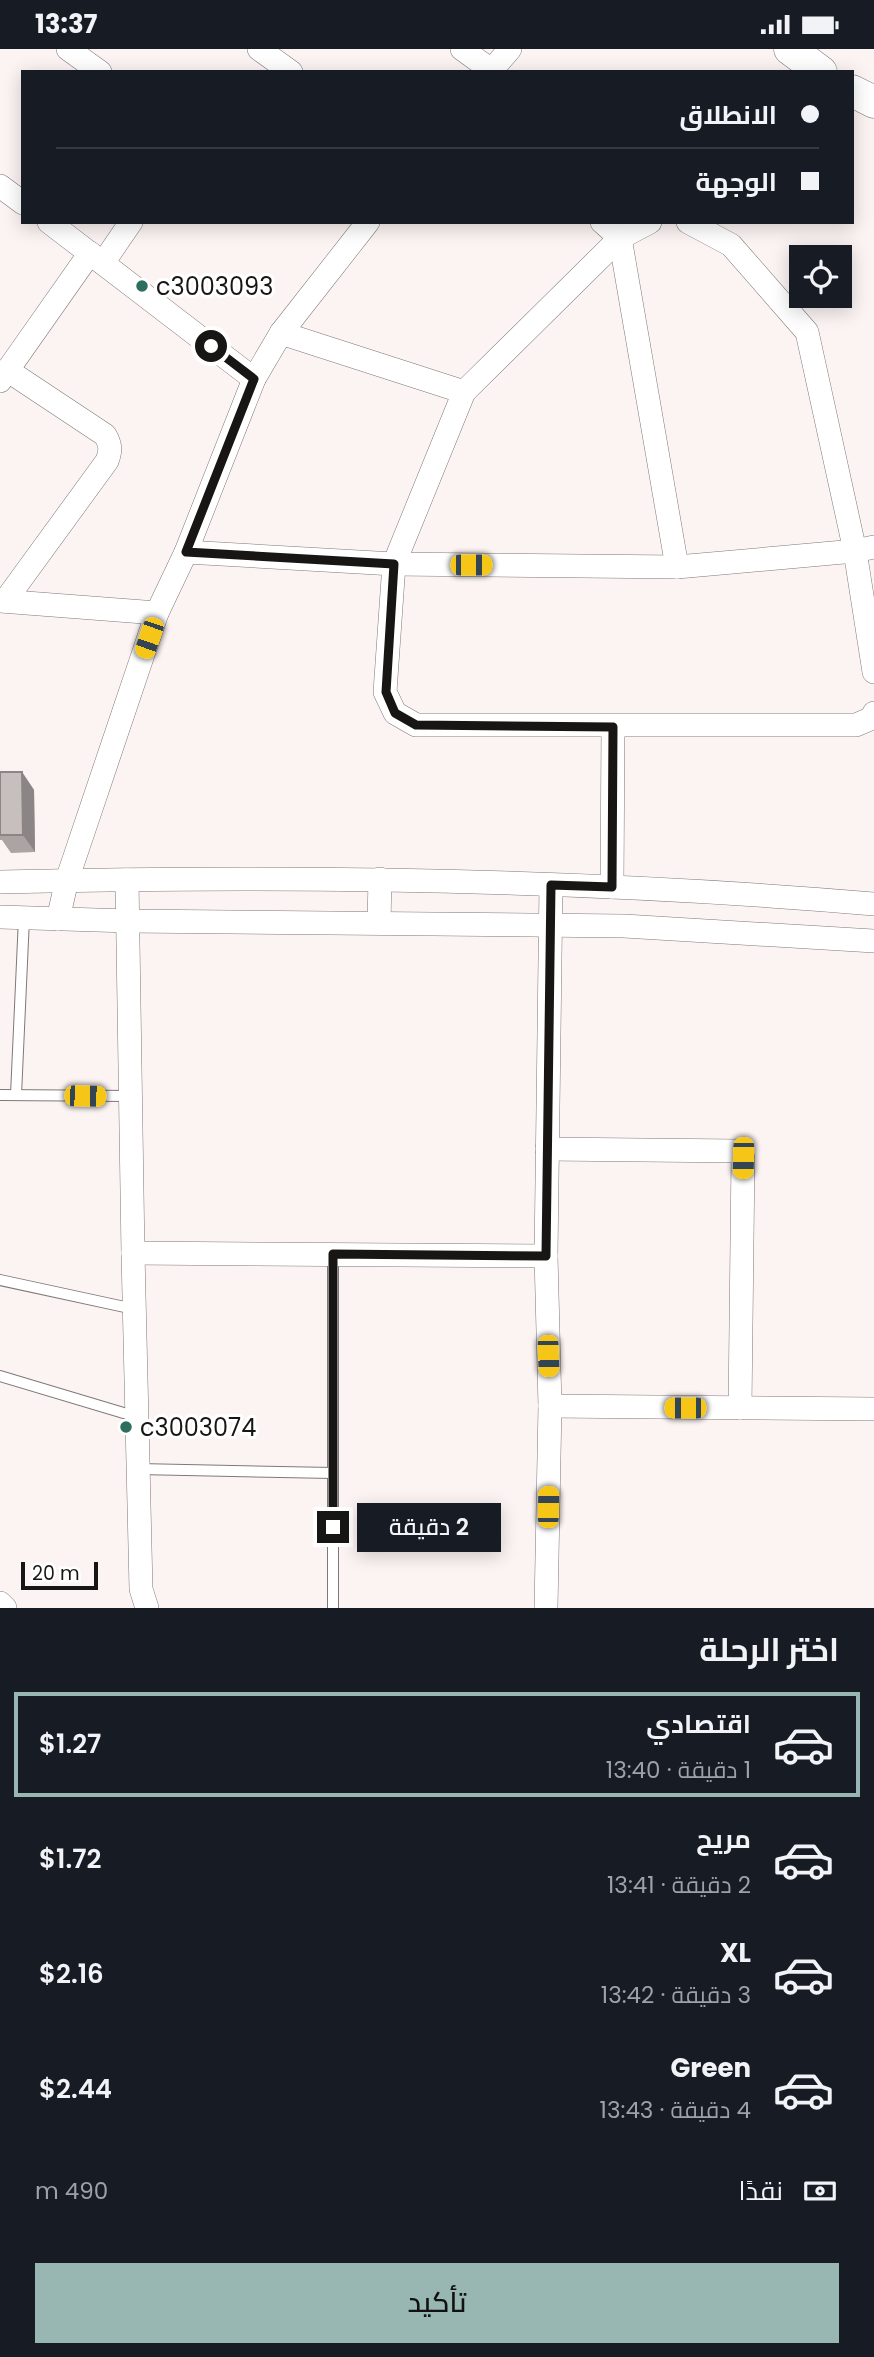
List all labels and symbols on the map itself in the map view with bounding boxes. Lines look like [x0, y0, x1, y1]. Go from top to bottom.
place label: c3003093 [156, 270, 273, 303]
marker: c3003093 [134, 278, 150, 294]
route start [195, 330, 227, 362]
car [451, 555, 493, 576]
car [133, 615, 166, 661]
car [64, 1085, 107, 1107]
car [733, 1137, 754, 1179]
car [537, 1335, 560, 1377]
car [665, 1398, 707, 1419]
place label: c3003074 [140, 1411, 256, 1444]
marker: c3003074 [118, 1419, 134, 1435]
car [538, 1486, 559, 1528]
callout: 2 دقيقة [358, 1503, 501, 1551]
route end [317, 1511, 349, 1543]
scale bar [21, 1559, 98, 1591]

